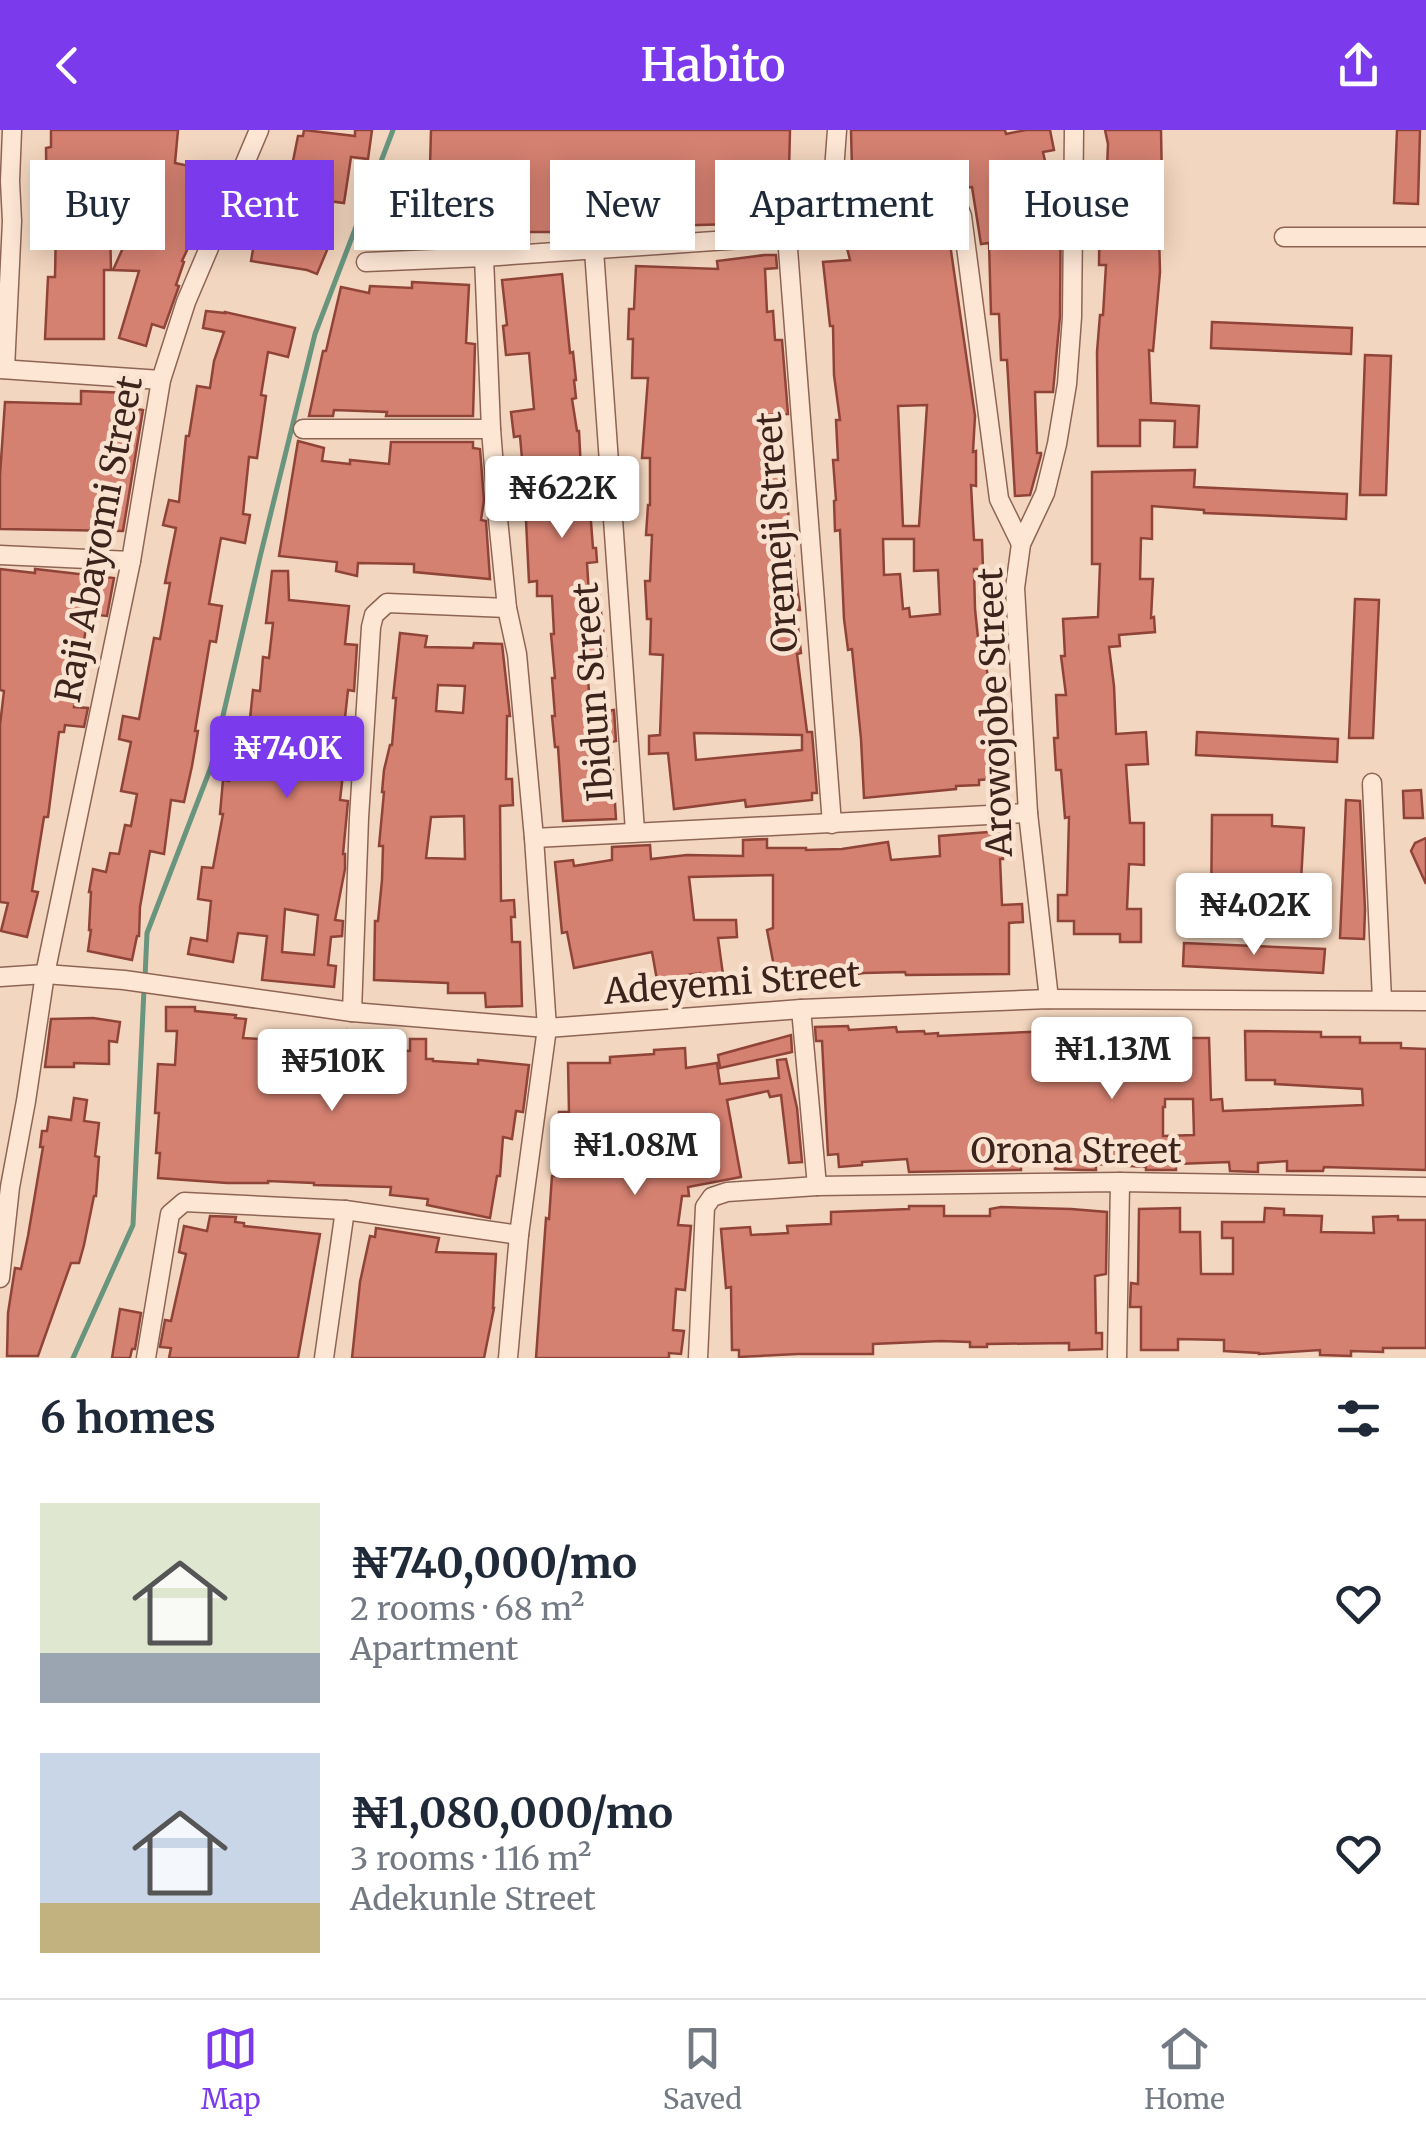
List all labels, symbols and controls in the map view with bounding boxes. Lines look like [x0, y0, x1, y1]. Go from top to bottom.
text: Habito [641, 37, 786, 93]
icon: back [40, 38, 95, 93]
icon: share [1331, 38, 1386, 93]
chip: Buy [30, 160, 165, 250]
chip: Rent [185, 160, 334, 250]
chip: Filters [354, 160, 530, 250]
chip: New [550, 160, 695, 250]
chip: Apartment [715, 160, 969, 250]
chip: House [989, 160, 1164, 250]
street label: Raji Abayomi Street [46, 372, 152, 706]
street label: Oremeji Street [747, 410, 807, 654]
pin: ₦622K [492, 456, 632, 541]
text: ₦622K [507, 468, 617, 508]
street label: Arowojobe Street [968, 566, 1022, 858]
street label: Ibidun Street [563, 581, 623, 803]
pin: ₦740K [217, 716, 357, 801]
text: ₦740K [232, 728, 342, 768]
pin: ₦402K [1184, 873, 1324, 958]
text: ₦402K [1198, 885, 1310, 925]
street label: Adeyemi Street [601, 952, 862, 1014]
pin: ₦1.13M [1031, 1017, 1193, 1102]
pin: ₦510K [262, 1029, 402, 1114]
text: ₦1.13M [1053, 1029, 1171, 1069]
text: ₦510K [280, 1041, 384, 1081]
pin: ₦1.08M [554, 1113, 716, 1198]
text: ₦1.08M [572, 1125, 698, 1165]
street label: Orona Street [971, 1129, 1182, 1173]
icon: filters [1331, 1391, 1386, 1446]
text: 6 homes [40, 1392, 216, 1444]
text: ₦740,000/mo [350, 1537, 637, 1589]
icon: home [120, 1543, 240, 1663]
icon: heart [1331, 1576, 1386, 1631]
text: 2 rooms · 68 m² [350, 1589, 584, 1629]
text: Apartment [350, 1629, 518, 1669]
text: ₦1,080,000/mo [350, 1787, 673, 1839]
icon: home [120, 1793, 240, 1913]
icon: heart [1331, 1826, 1386, 1881]
text: 3 rooms · 116 m² [350, 1839, 591, 1879]
text: Adekunle Street [350, 1879, 596, 1919]
tab: Map [201, 2021, 261, 2117]
tab: Saved [663, 2021, 742, 2117]
tab: Home [1144, 2021, 1225, 2117]

